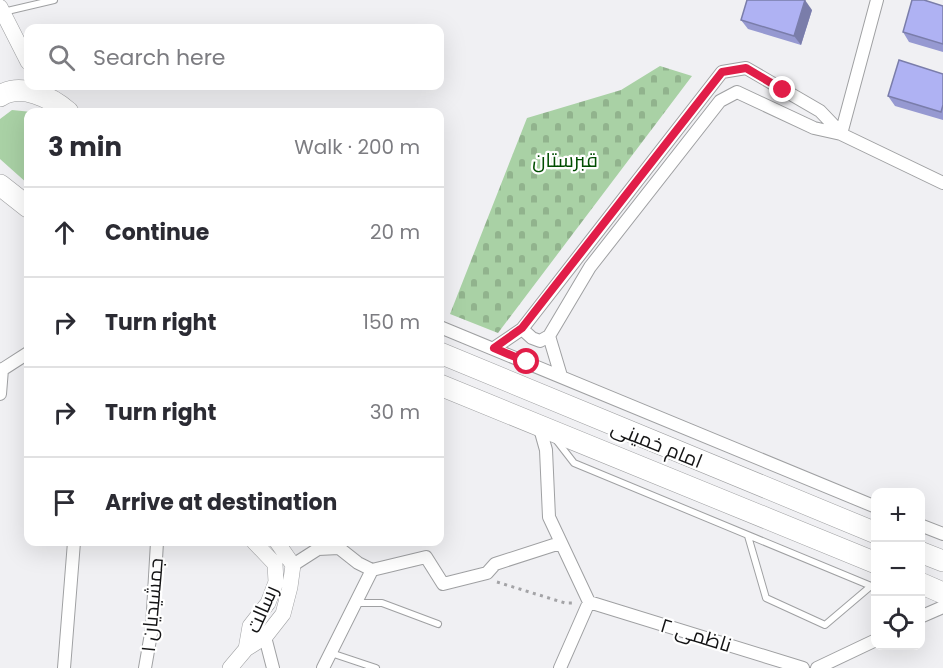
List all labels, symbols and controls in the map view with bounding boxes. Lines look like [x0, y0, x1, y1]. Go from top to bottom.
search box [24, 24, 444, 90]
icon: search [45, 41, 78, 74]
text: Search here [93, 42, 226, 73]
route end [769, 76, 795, 102]
text: 3 min [48, 129, 122, 165]
text: Walk · 200 m [294, 133, 420, 161]
park label: قبرستان [532, 146, 598, 174]
icon: ahead [48, 216, 81, 249]
text: Continue [105, 217, 209, 248]
text: 20 m [370, 218, 420, 246]
icon: right [48, 306, 81, 339]
text: Turn right [105, 307, 216, 338]
text: 150 m [363, 308, 420, 336]
route start [513, 348, 539, 374]
icon: right [48, 396, 81, 429]
text: Turn right [105, 397, 216, 428]
text: 30 m [370, 398, 420, 426]
street label: امام خمینی [607, 413, 707, 475]
icon: arrive [48, 486, 81, 519]
text: Arrive at destination [105, 487, 337, 518]
map controls [871, 488, 925, 650]
button: + [871, 488, 925, 542]
button: − [871, 542, 925, 596]
street label: جمشیدیان ۱ [134, 557, 170, 653]
street label: رسالت [239, 581, 285, 637]
button: locate [871, 596, 925, 650]
street label: ناظمی ۲ [657, 611, 735, 659]

